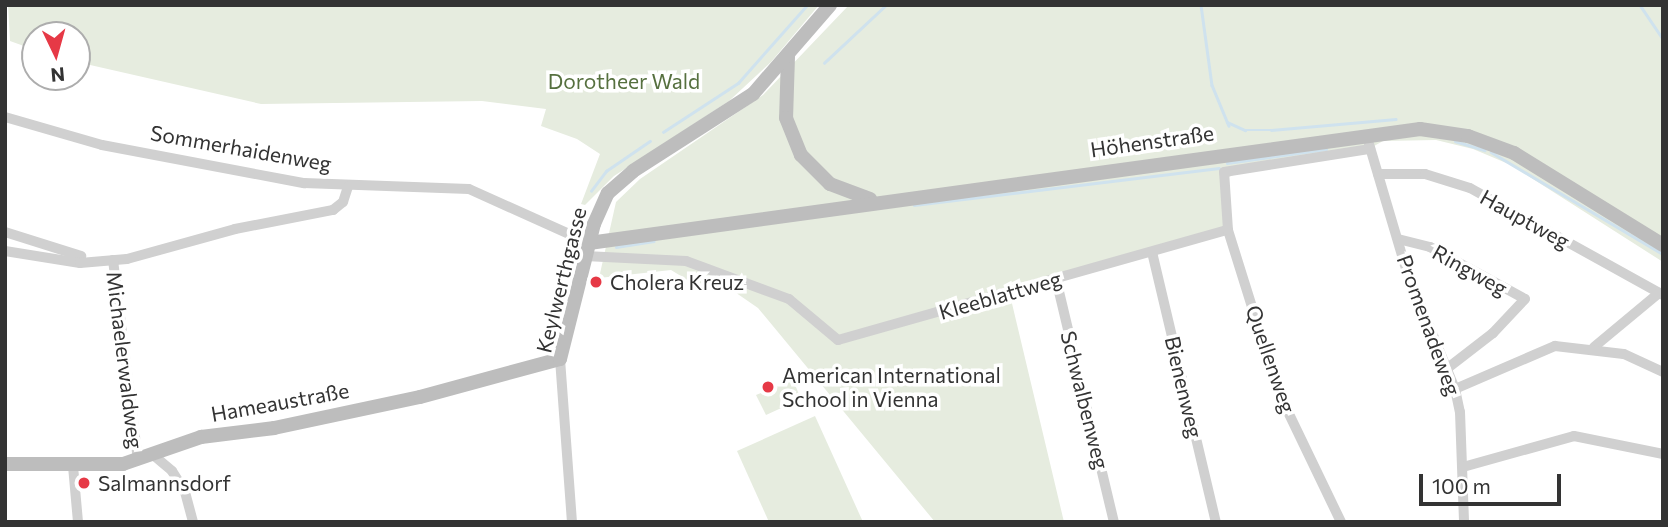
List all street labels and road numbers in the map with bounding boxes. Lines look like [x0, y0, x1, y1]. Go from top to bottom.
street label: Sommerhaidenweg [149, 120, 333, 176]
street label: Höhenstraße [1089, 120, 1215, 162]
street label: Hauptweg [1476, 184, 1574, 254]
street label: Keylwerthgasse [531, 205, 591, 355]
street label: Ringweg [1428, 239, 1512, 301]
street label: Promenadeweg [1392, 251, 1466, 399]
street label: Kleeblattweg [936, 265, 1064, 325]
street label: Michaelerwaldweg [102, 270, 148, 450]
street label: Quellenweg [1241, 302, 1301, 416]
street label: Schwalbenweg [1056, 328, 1114, 472]
street label: Bienenweg [1160, 334, 1208, 440]
street label: Hameaustraße [209, 377, 351, 427]

